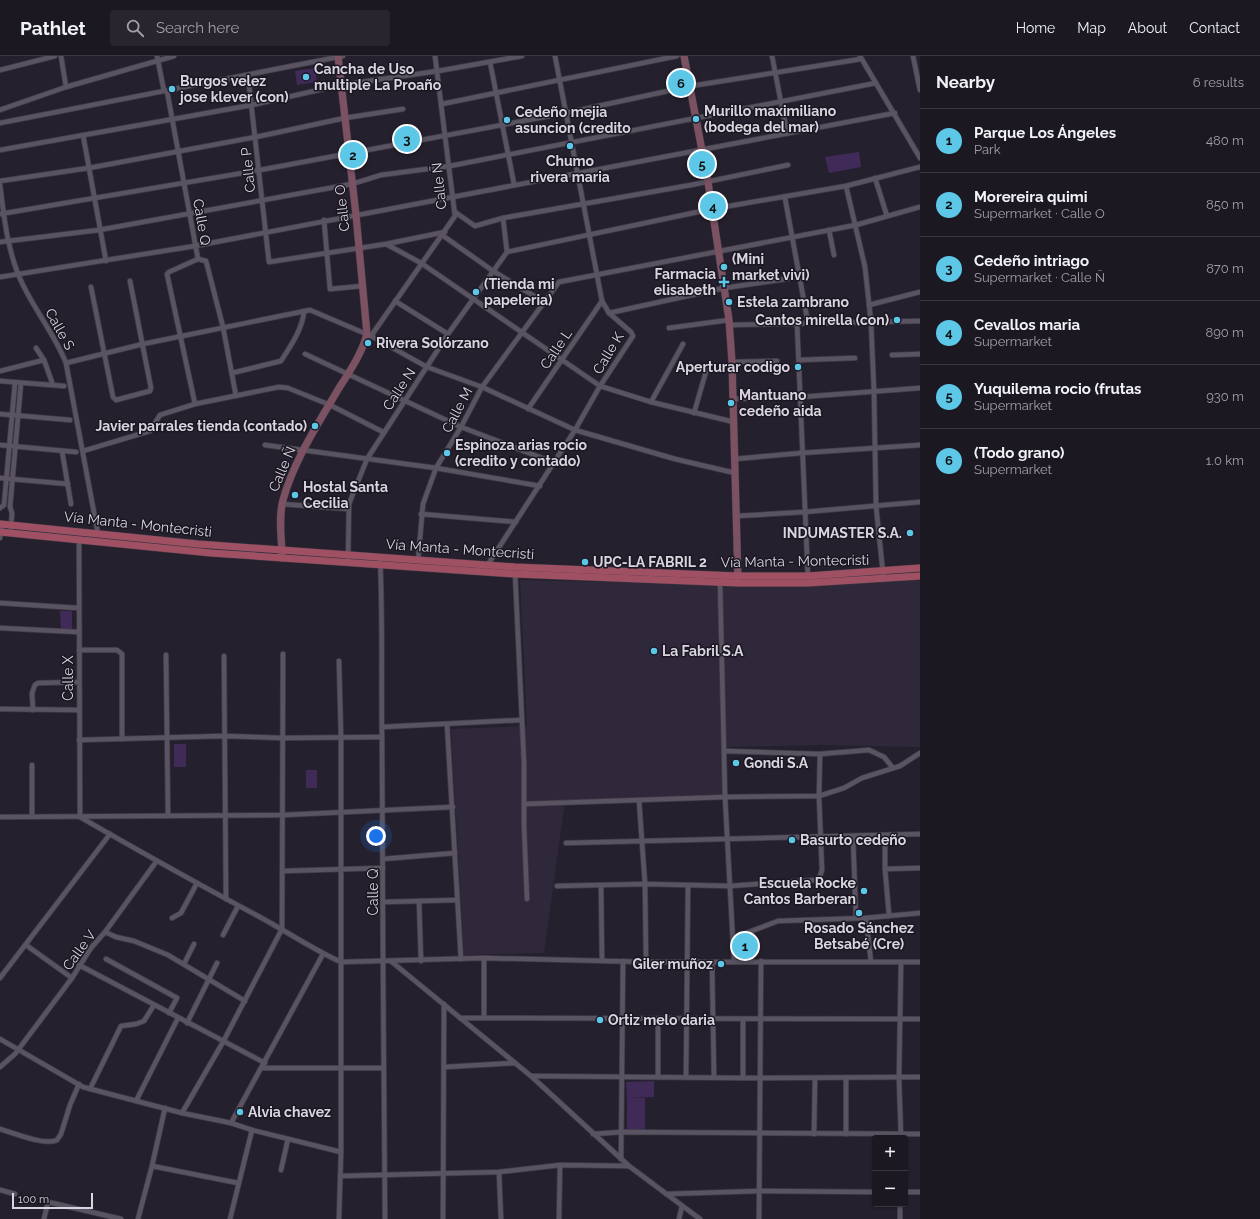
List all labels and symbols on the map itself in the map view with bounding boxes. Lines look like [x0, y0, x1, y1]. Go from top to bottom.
place label: Cancha de Uso multiple La Proaño [314, 61, 442, 93]
pin: 6 [668, 68, 694, 98]
marker: Cancha de Uso multiple La Proaño [301, 72, 311, 82]
place label: Burgos velez jose klever (con) [178, 73, 289, 105]
marker: Burgos velez jose klever (con) [167, 84, 177, 94]
place label: Murillo maximiliano (bodega del mar) [704, 103, 837, 135]
place label: Cedeño mejia asuncion (credito [515, 104, 631, 136]
marker: Murillo maximiliano (bodega del mar) [691, 114, 701, 124]
marker: Cedeño mejia asuncion (credito [502, 115, 512, 125]
pin: 3 [394, 124, 420, 154]
pin: 2 [340, 140, 366, 170]
marker: Chumo rivera maria [565, 141, 575, 151]
street label: Calle P [238, 146, 258, 193]
pin: 5 [689, 149, 715, 179]
place label: Chumo rivera maria [530, 153, 610, 185]
street label: Calle Ñ [428, 162, 449, 211]
street label: Calle O [332, 184, 352, 232]
pin: 4 [700, 191, 726, 221]
street label: Calle Q [190, 197, 214, 247]
place label: (Mini market vivi) [732, 251, 809, 283]
marker: (Mini market vivi) [719, 262, 729, 272]
place label: Farmacia elisabeth [654, 266, 716, 298]
place label: (Tienda mi papeleria) [484, 276, 555, 308]
marker: Farmacia elisabeth [719, 277, 729, 287]
marker: (Tienda mi papeleria) [471, 287, 481, 297]
place label: Estela zambrano [737, 294, 849, 310]
marker: Estela zambrano [724, 297, 734, 307]
street label: Calle S [42, 305, 78, 353]
place label: Cantos mirella (con) [755, 312, 889, 328]
marker: Cantos mirella (con) [892, 315, 902, 325]
street label: Calle L [537, 326, 575, 372]
street label: Calle K [589, 329, 627, 377]
place label: Rivera Solórzano [376, 335, 489, 351]
marker: Rivera Solórzano [363, 338, 373, 348]
place label: Aperturar codigo [676, 359, 791, 375]
marker: Aperturar codigo [793, 362, 803, 372]
street label: Calle N [379, 365, 419, 413]
street label: Calle M [438, 385, 476, 435]
place label: Mantuano cedeño aida [739, 387, 822, 419]
marker: Mantuano cedeño aida [726, 398, 736, 408]
place label: Javier parrales tienda (contado) [96, 418, 307, 434]
marker: Javier parrales tienda (contado) [310, 421, 320, 431]
place label: Espinoza arias rocio (credito y contado) [455, 437, 587, 469]
street label: Calle Ñ [264, 444, 299, 494]
marker: Espinoza arias rocio (credito y contado) [442, 448, 452, 458]
place label: Hostal Santa Cecilia [303, 479, 388, 511]
marker: Hostal Santa Cecilia [290, 490, 300, 500]
street label: Vía Manta - Montecristi [63, 508, 213, 540]
place label: INDUMASTER S.A. [783, 525, 902, 541]
marker: INDUMASTER S.A. [905, 528, 915, 538]
street label: Vía Manta - Montecristi [385, 536, 535, 562]
street label: Vía Manta - Montecristi [721, 552, 869, 570]
place label: UPC-LA FABRIL 2 [593, 554, 707, 570]
marker: UPC-LA FABRIL 2 [580, 557, 590, 567]
place label: La Fabril S.A [662, 643, 744, 659]
marker: La Fabril S.A [649, 646, 659, 656]
street label: Calle X [60, 655, 76, 701]
place label: Gondi S.A [744, 755, 809, 771]
marker: Gondi S.A [731, 758, 741, 768]
your location [366, 826, 386, 846]
place label: Basurto cedeño [800, 832, 907, 848]
marker: Basurto cedeño [787, 835, 797, 845]
street label: Calle Q [365, 868, 381, 916]
place label: Escuela Rocke Cantos Barberan [744, 875, 857, 907]
marker: Escuela Rocke Cantos Barberan [859, 886, 869, 896]
marker: Rosado Sánchez Betsabé (Cre) [854, 908, 864, 918]
place label: Rosado Sánchez Betsabé (Cre) [804, 920, 914, 952]
street label: Calle V [59, 926, 99, 973]
pin: 1 [732, 931, 758, 961]
place label: Giler muñoz [633, 956, 713, 972]
marker: Giler muñoz [716, 959, 726, 969]
place label: Ortiz melo daria [608, 1012, 715, 1028]
marker: Ortiz melo daria [595, 1015, 605, 1025]
place label: Alvia chavez [248, 1104, 331, 1120]
marker: Alvia chavez [235, 1107, 245, 1117]
scale bar [12, 1191, 93, 1210]

